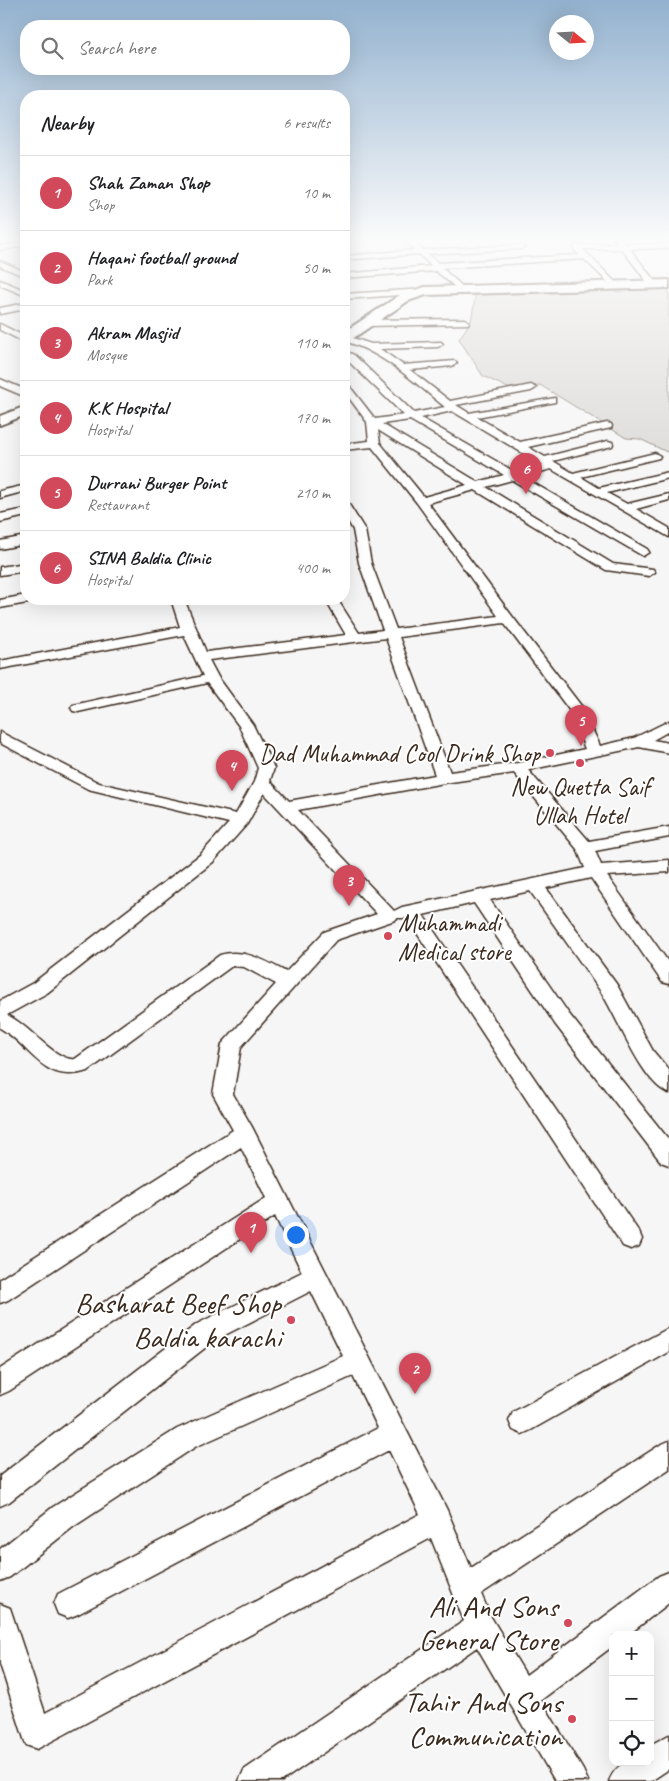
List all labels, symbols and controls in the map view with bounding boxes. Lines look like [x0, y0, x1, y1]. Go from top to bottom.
north arrow [549, 15, 594, 60]
search box [20, 20, 350, 75]
icon: search [38, 34, 66, 62]
text: Search here [78, 36, 155, 60]
text: Nearby [40, 110, 93, 136]
text: 6 results [283, 113, 330, 133]
text: Shah Zaman Shop [87, 171, 210, 195]
text: 1 [52, 183, 60, 203]
text: 10 m [303, 183, 330, 203]
text: Shop [87, 195, 114, 215]
text: Haqani football ground [87, 246, 236, 270]
text: 2 [52, 258, 60, 278]
text: 50 m [303, 258, 330, 278]
text: Park [87, 270, 112, 290]
text: Akram Masjid [87, 321, 178, 345]
text: 3 [52, 333, 60, 353]
text: 110 m [296, 333, 330, 353]
text: Mosque [87, 345, 127, 365]
text: K.K Hospital [87, 396, 168, 420]
text: 4 [52, 408, 60, 428]
text: 170 m [296, 408, 330, 428]
text: Hospital [87, 420, 131, 440]
pin: 6 [510, 453, 542, 494]
text: Durrani Burger Point [87, 471, 226, 495]
text: 5 [53, 483, 59, 503]
text: 210 m [296, 483, 330, 503]
text: Restaurant [87, 495, 149, 515]
text: SINA Baldia Clinic [87, 546, 211, 570]
text: 6 [52, 558, 60, 578]
text: 400 m [296, 558, 330, 578]
text: Hospital [87, 570, 131, 590]
pin: 5 [565, 705, 597, 746]
place label: Dad Muhammad Cool Drink Shop [259, 738, 542, 770]
marker: Dad Muhammad Cool Drink Shop [544, 747, 556, 759]
pin: 4 [216, 750, 248, 791]
marker: New Quetta Saif Ullah Hotel [574, 757, 586, 769]
place label: New Quetta Saif Ullah Hotel [510, 771, 655, 832]
pin: 3 [333, 865, 365, 906]
place label: Muhammadi Medical store [398, 907, 513, 968]
marker: Muhammadi Medical store [382, 930, 394, 942]
pin: 1 [235, 1212, 267, 1253]
your location [283, 1222, 309, 1248]
place label: Basharat Beef Shop Baldia karachi [75, 1284, 284, 1356]
marker: Basharat Beef Shop Baldia karachi [285, 1314, 297, 1326]
pin: 2 [399, 1353, 431, 1394]
place label: Ali And Sons General Store [419, 1587, 561, 1659]
marker: Ali And Sons General Store [562, 1617, 574, 1629]
map controls [609, 1631, 654, 1766]
button: + [609, 1631, 654, 1676]
button: − [609, 1676, 654, 1721]
place label: Tahir And Sons Communication [404, 1683, 565, 1755]
marker: Tahir And Sons Communication [566, 1713, 578, 1725]
button: locate [609, 1721, 654, 1766]

